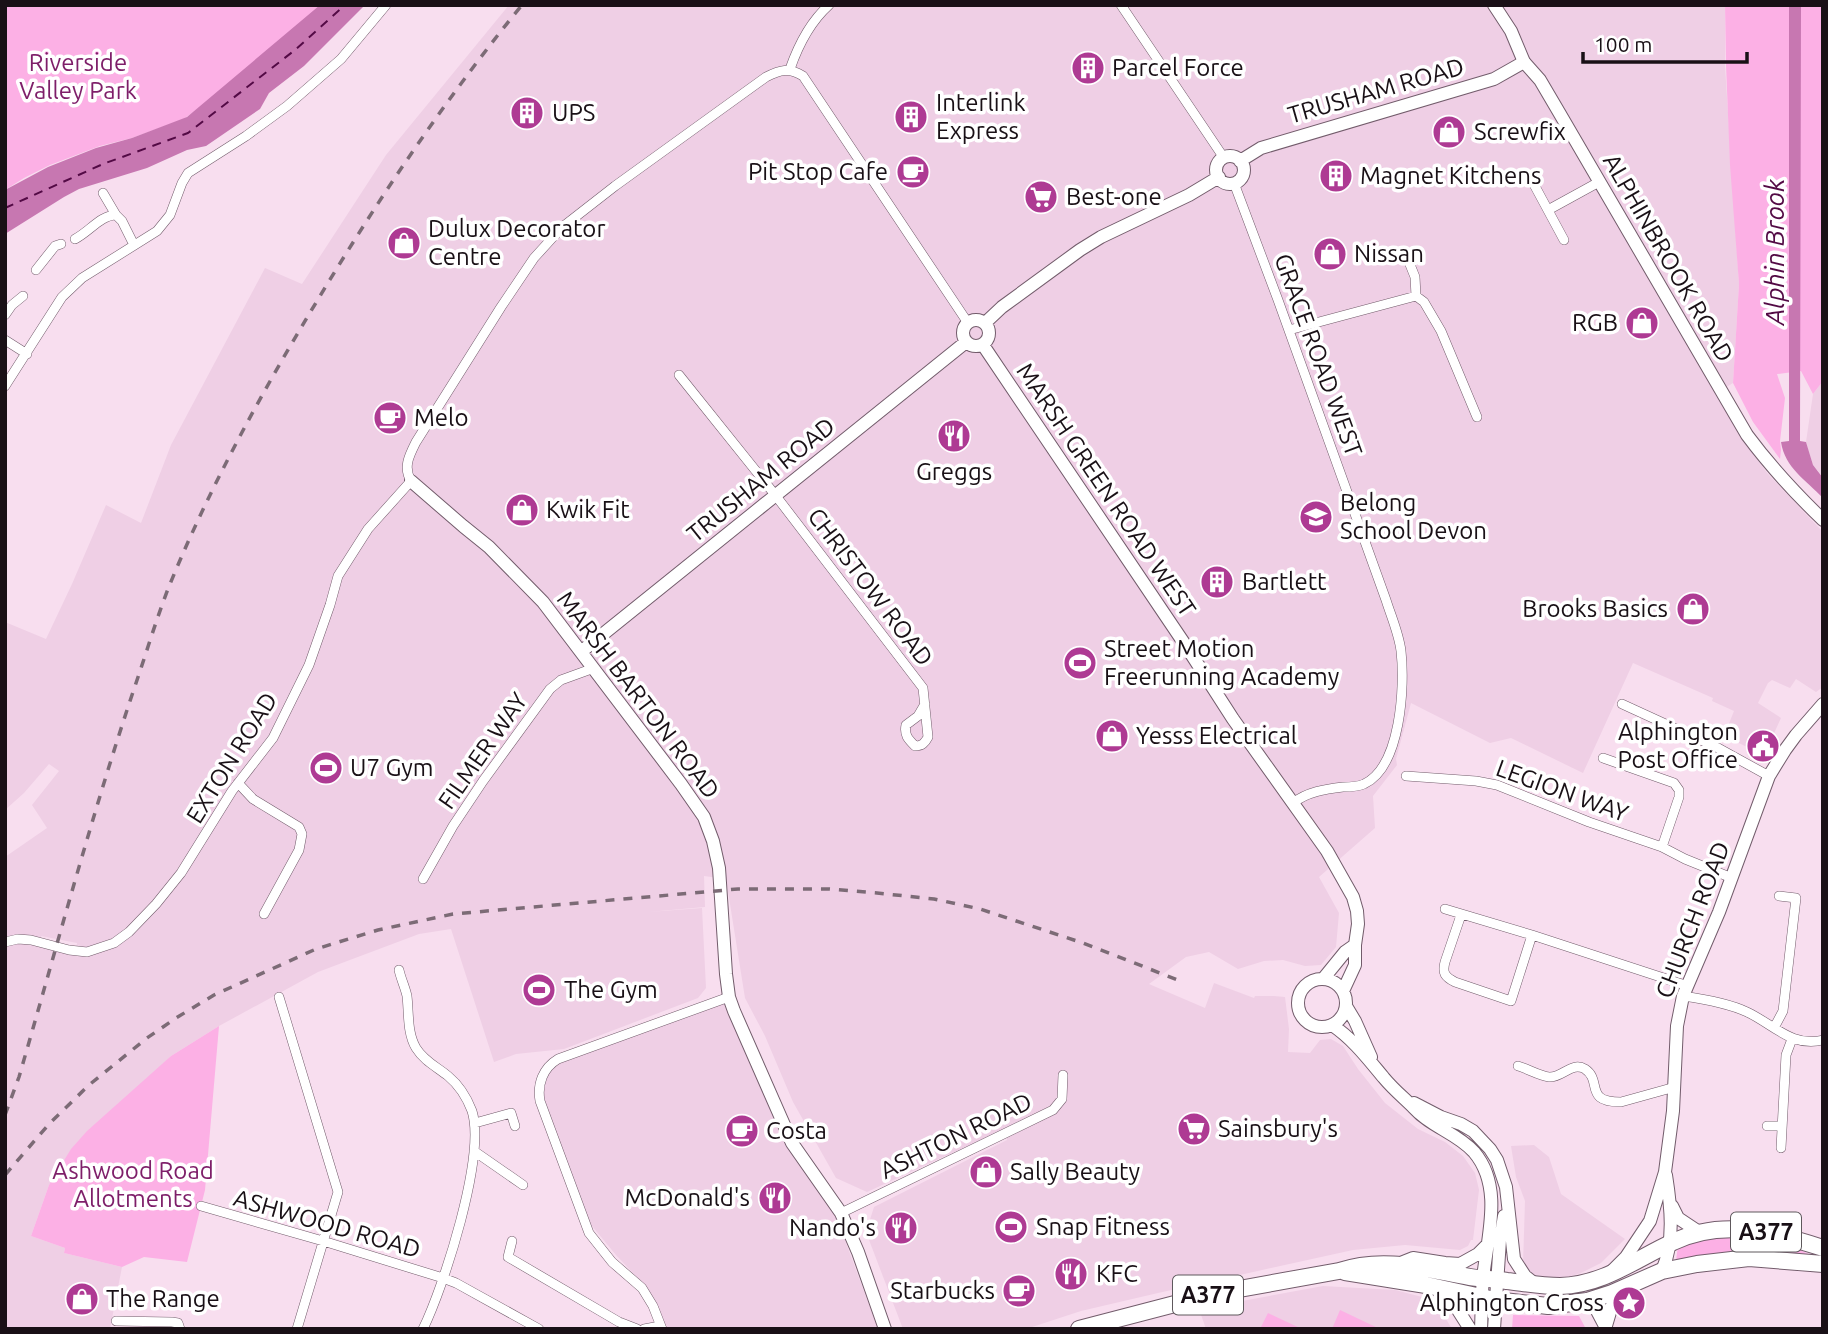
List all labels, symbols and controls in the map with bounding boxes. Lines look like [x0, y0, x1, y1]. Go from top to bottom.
scale bar [1583, 21, 1748, 65]
text: 100 m [1594, 32, 1652, 56]
park label: Riverside Valley Park [19, 49, 137, 104]
building icon: Parcel Force [1069, 49, 1107, 87]
street label: TRUSHAM ROAD [1285, 52, 1467, 129]
place label: Parcel Force [1112, 54, 1244, 81]
place label: Interlink Express [936, 89, 1026, 144]
building icon: UPS [508, 94, 546, 132]
building icon: Interlink Express [892, 98, 930, 136]
place label: UPS [552, 99, 595, 126]
shop icon: Screwfix [1430, 113, 1468, 151]
place label: Screwfix [1474, 118, 1566, 145]
street label: ALPHINBROOK ROAD [1598, 149, 1739, 367]
cafe icon: Pit Stop Cafe [894, 153, 932, 191]
building icon: Magnet Kitchens [1317, 157, 1355, 195]
place label: Pit Stop Cafe [748, 158, 888, 185]
place label: Magnet Kitchens [1360, 162, 1541, 189]
supermarket icon: Best-one [1022, 178, 1060, 216]
water label: Alphin Brook [1760, 178, 1789, 327]
place label: Best-one [1066, 183, 1162, 210]
place label: Dulux Decorator Centre [428, 215, 606, 270]
shop icon: Dulux Decorator Centre [385, 224, 423, 262]
shop icon: Nissan [1311, 235, 1349, 273]
place label: Nissan [1354, 240, 1424, 267]
street label: GRACE ROAD WEST [1269, 250, 1368, 460]
shop icon: RGB [1623, 304, 1661, 342]
place label: RGB [1572, 309, 1618, 336]
street label: MARSH GREEN ROAD WEST [1011, 358, 1201, 621]
cafe icon: Melo [371, 399, 409, 437]
place label: Melo [414, 404, 468, 431]
street label: TRUSHAM ROAD [682, 412, 840, 547]
restaurant icon: Greggs [935, 417, 973, 455]
place label: Greggs [916, 458, 992, 485]
place label: Belong School Devon [1340, 489, 1487, 544]
shop icon: Kwik Fit [503, 491, 541, 529]
place label: Kwik Fit [546, 496, 630, 523]
school or university icon: Belong School Devon [1297, 498, 1335, 536]
street label: CHRISTOW ROAD [802, 503, 938, 671]
building icon: Bartlett [1198, 563, 1236, 601]
place label: Bartlett [1242, 568, 1327, 595]
street label: MARSH BARTON ROAD [552, 586, 725, 803]
shop icon: Brooks Basics [1674, 590, 1712, 628]
place label: Brooks Basics [1522, 595, 1668, 622]
place label: Street Motion Freerunning Academy [1104, 635, 1340, 690]
sports icon: Street Motion Freerunning Academy [1061, 644, 1099, 682]
street label: FILMER WAY [433, 687, 533, 814]
street label: EXTON ROAD [181, 688, 282, 828]
shop icon: Yesss Electrical [1093, 717, 1131, 755]
place label: Alphington Post Office [1617, 718, 1738, 773]
place label: Yesss Electrical [1136, 722, 1297, 749]
public building icon: Alphington Post Office [1744, 727, 1782, 765]
sports icon: U7 Gym [307, 749, 345, 787]
place label: U7 Gym [350, 754, 433, 781]
street label: LEGION WAY [1493, 754, 1632, 827]
street label: CHURCH ROAD [1650, 838, 1735, 1002]
sports icon: The Gym [520, 971, 558, 1009]
place label: The Gym [564, 976, 658, 1003]
street label: ASHTON ROAD [876, 1087, 1036, 1184]
supermarket icon: Sainsbury's [1175, 1110, 1213, 1148]
cafe icon: Costa [723, 1112, 761, 1150]
place label: Sainsbury's [1218, 1115, 1338, 1142]
place label: Costa [766, 1117, 827, 1144]
shop icon: Sally Beauty [967, 1153, 1005, 1191]
park label: Ashwood Road Allotments [52, 1157, 214, 1212]
place label: Sally Beauty [1010, 1158, 1141, 1185]
restaurant icon: McDonald's [756, 1179, 794, 1217]
street label: ASHWOOD ROAD [231, 1184, 424, 1263]
place label: McDonald's [624, 1184, 750, 1211]
sports icon: Snap Fitness [992, 1208, 1030, 1246]
restaurant icon: Nando's [882, 1209, 920, 1247]
road number: A377 [1731, 1212, 1801, 1252]
place label: Snap Fitness [1036, 1213, 1170, 1240]
place label: Nando's [789, 1214, 876, 1241]
restaurant icon: KFC [1052, 1255, 1090, 1293]
place label: KFC [1096, 1260, 1138, 1287]
cafe icon: Starbucks [1000, 1272, 1038, 1310]
road number: A377 [1173, 1276, 1243, 1314]
place label: Starbucks [890, 1277, 995, 1304]
shop icon: The Range [63, 1280, 101, 1318]
place icon: Alphington Cross [1610, 1284, 1648, 1322]
place label: The Range [106, 1285, 220, 1312]
place label: Alphington Cross [1420, 1289, 1604, 1316]

